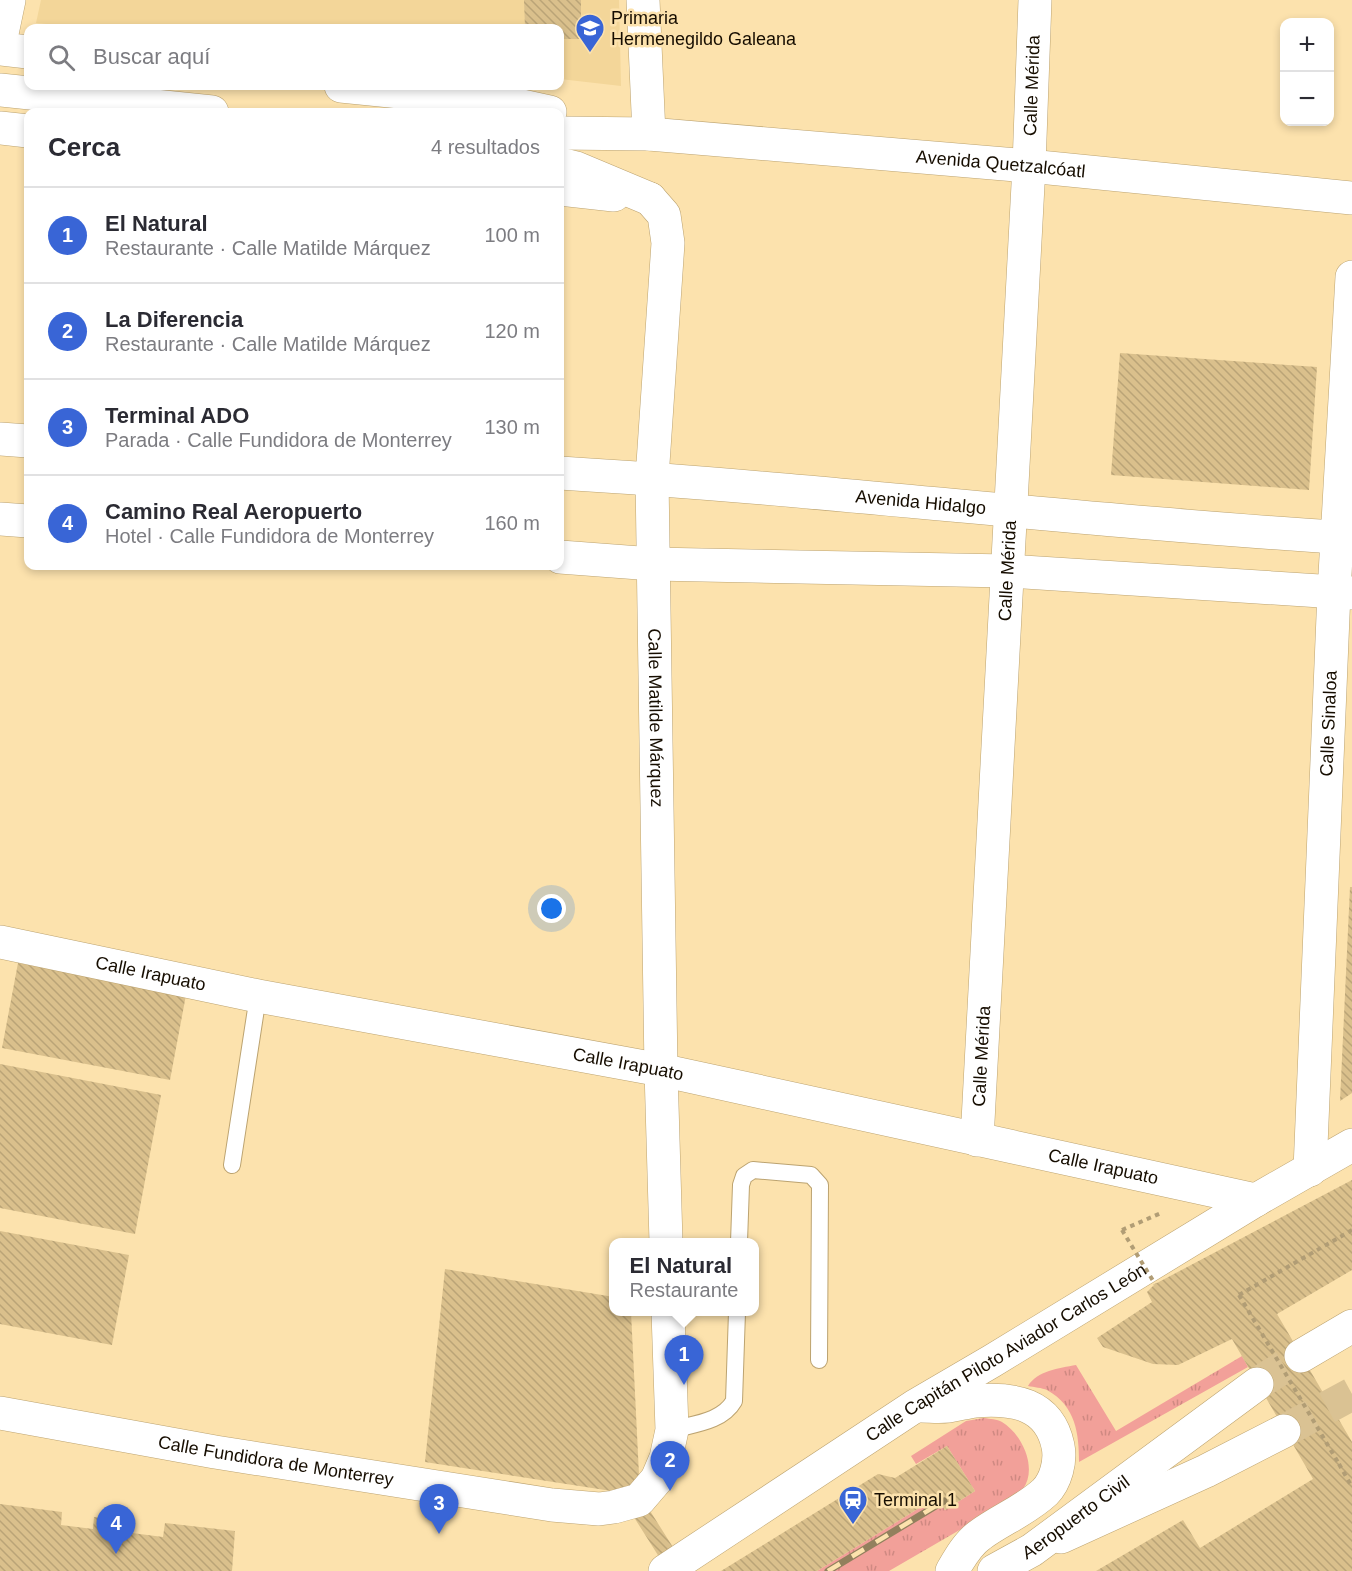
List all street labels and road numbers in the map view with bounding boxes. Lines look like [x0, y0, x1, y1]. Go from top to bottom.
street label: Calle Mérida [1020, 34, 1044, 136]
street label: Avenida Quetzalcóatl [915, 147, 1086, 182]
street label: Avenida Hidalgo [855, 486, 987, 518]
street label: Calle Mérida [995, 519, 1020, 622]
street label: Calle Matilde Márquez [644, 628, 667, 808]
street label: Calle Sinaloa [1316, 669, 1341, 777]
street label: Calle Irapuato [94, 952, 208, 995]
street label: Calle Mérida [969, 1004, 994, 1107]
street label: Calle Irapuato [571, 1044, 685, 1085]
street label: Calle Irapuato [1046, 1145, 1160, 1188]
street label: Calle Capitán Piloto Aviador Carlos León [862, 1259, 1150, 1446]
street label: Calle Fundidora de Monterrey [156, 1432, 395, 1490]
street label: Aeropuerto Civil [1019, 1472, 1133, 1563]

